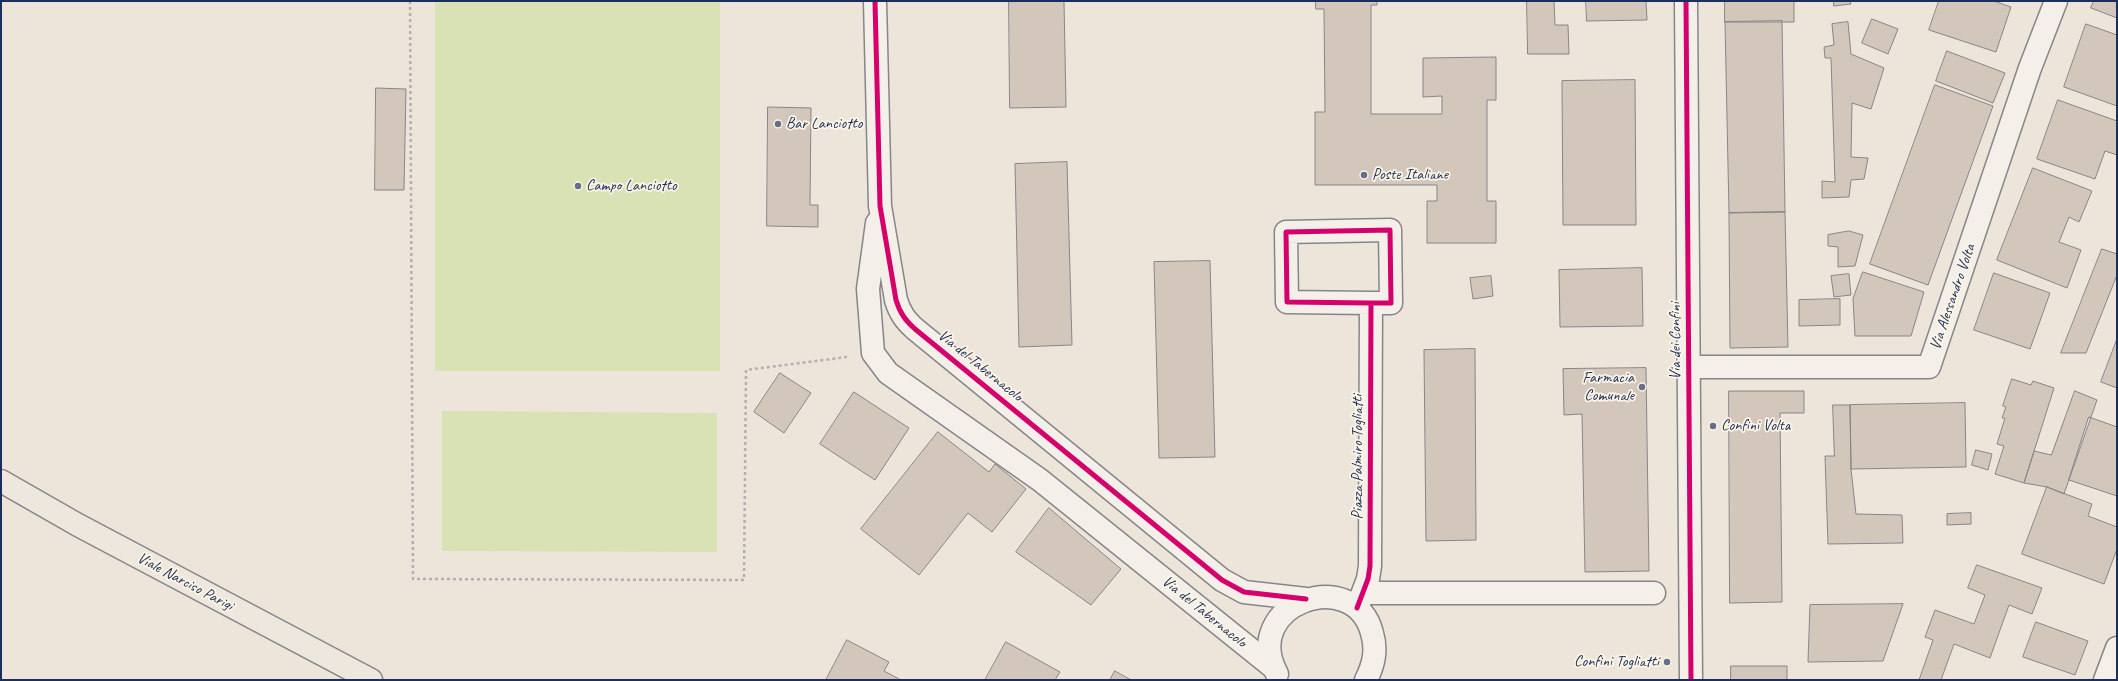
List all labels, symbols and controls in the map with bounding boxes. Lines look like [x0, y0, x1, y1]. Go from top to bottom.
place label: Bar Lanciotto [786, 114, 862, 134]
marker: Bar Lanciotto [773, 119, 783, 129]
place label: Poste Italiane [1372, 165, 1448, 185]
marker: Poste Italiane [1359, 170, 1369, 180]
place label: Campo Lanciotto [586, 176, 677, 196]
marker: Campo Lanciotto [573, 181, 583, 191]
street label: Via Alessandro Volta [1926, 242, 1980, 352]
street label: Via dei Confini [1666, 302, 1686, 380]
street label: Via del Tabernacolo [934, 326, 1026, 406]
place label: Farmacia Comunale [1582, 368, 1634, 406]
marker: Farmacia Comunale [1637, 382, 1647, 392]
street label: Piazza Palmiro Togliatti [1348, 394, 1368, 520]
place label: Confini Volta [1721, 416, 1790, 436]
marker: Confini Volta [1708, 421, 1718, 431]
street label: Viale Narciso Parigi [134, 549, 236, 615]
street label: Via del Tabernacolo [1158, 572, 1250, 652]
place label: Confini Togliatti [1574, 652, 1659, 672]
marker: Confini Togliatti [1662, 657, 1672, 667]

